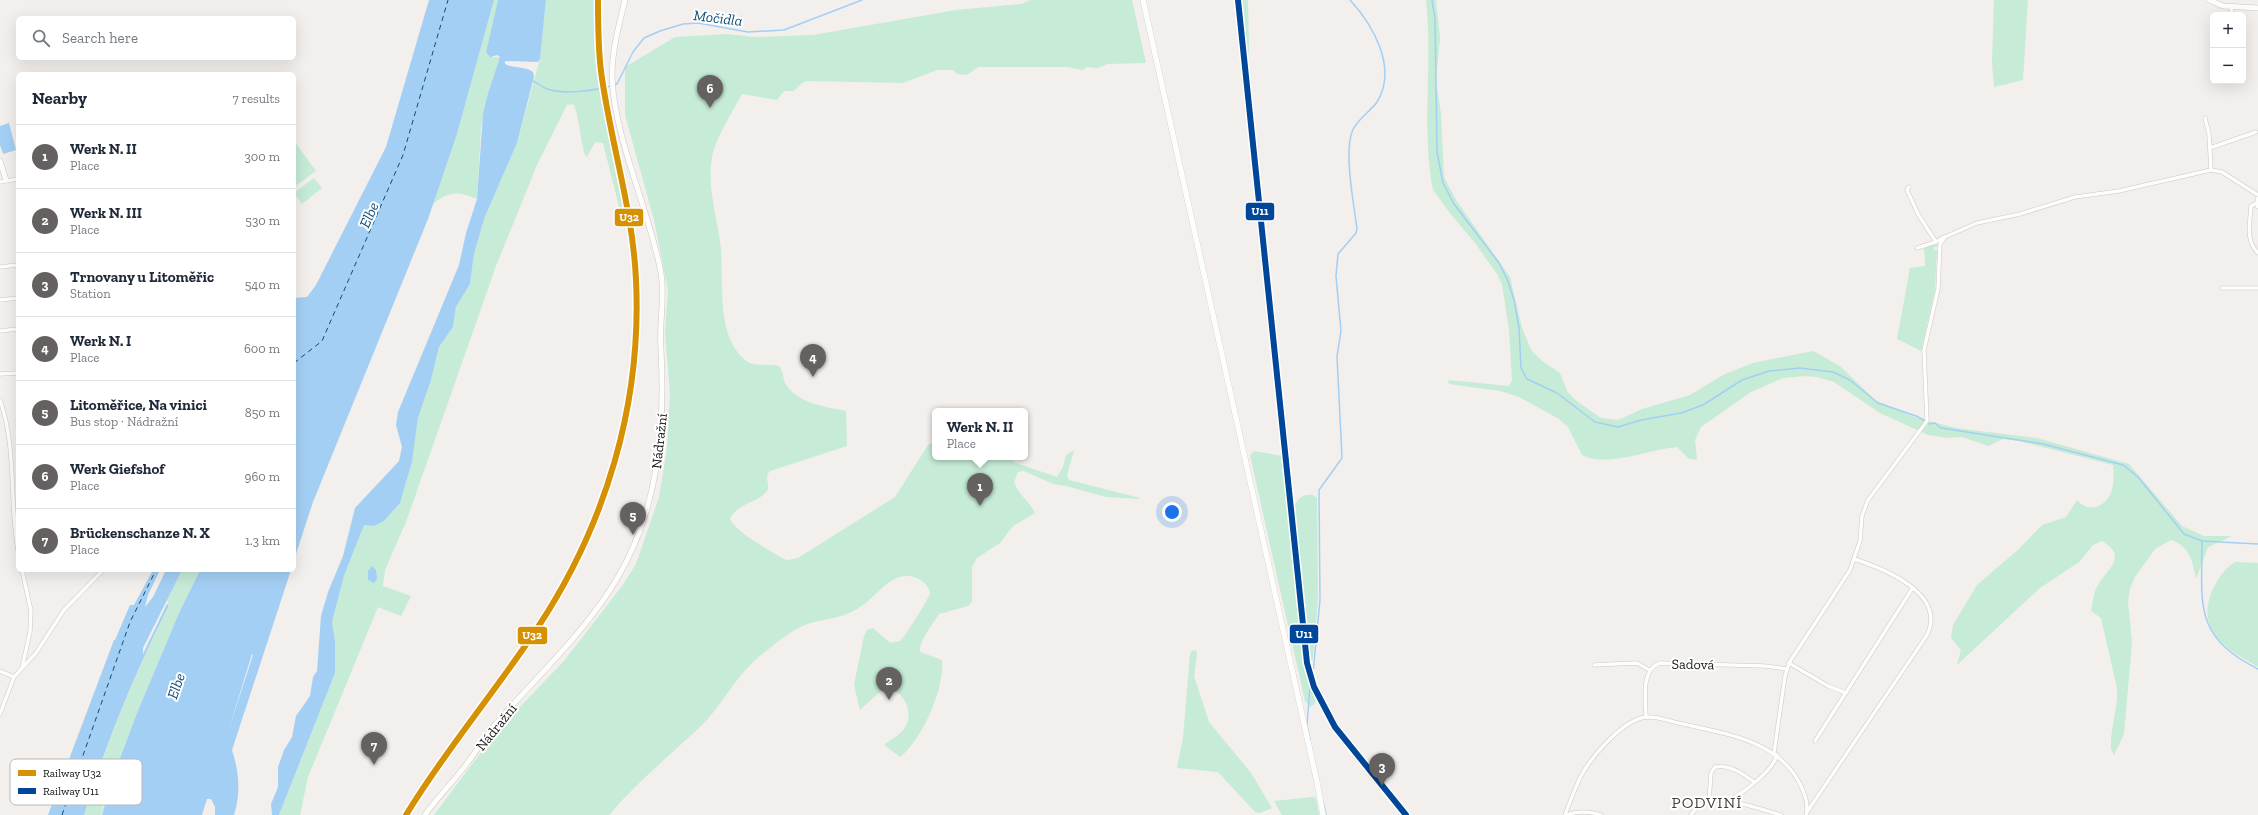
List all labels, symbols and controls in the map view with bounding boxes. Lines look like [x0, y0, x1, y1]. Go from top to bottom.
water label: Močidla [693, 6, 743, 30]
map controls [2210, 12, 2246, 84]
button: + [2210, 12, 2246, 48]
search box [16, 16, 296, 60]
icon: search [30, 27, 52, 49]
text: Search here [62, 29, 138, 47]
button: − [2210, 48, 2246, 84]
pin: 6 [697, 75, 723, 108]
text: Nearby [32, 88, 87, 108]
text: 7 results [232, 91, 280, 106]
text: Werk N. II [70, 140, 137, 158]
text: 1 [42, 149, 48, 164]
text: 300 m [244, 149, 280, 164]
text: Place [70, 158, 99, 173]
water label: Elbe [355, 199, 383, 231]
line badge: U11 [1245, 202, 1275, 221]
text: Werk N. III [70, 204, 142, 222]
text: U11 [1252, 205, 1269, 218]
line badge: U32 [614, 208, 644, 227]
text: U32 [619, 211, 639, 224]
text: 2 [42, 213, 48, 228]
text: 530 m [245, 213, 280, 228]
text: Place [70, 222, 99, 237]
text: Trnovany u Litoměřic [70, 268, 214, 286]
text: 3 [42, 277, 48, 292]
text: 540 m [245, 277, 280, 292]
text: Station [70, 286, 111, 301]
text: Werk N. I [70, 332, 131, 350]
text: 4 [41, 341, 49, 356]
text: 600 m [244, 341, 280, 356]
pin: 4 [800, 344, 826, 377]
text: Place [70, 350, 99, 365]
text: Litoměřice, Na vinici [70, 396, 207, 414]
text: 5 [42, 405, 48, 420]
text: 850 m [245, 405, 280, 420]
popup [932, 408, 1028, 460]
street label: Nádražní [648, 412, 671, 470]
text: Bus stop · Nádražní [70, 414, 178, 429]
text: Werk N. II [947, 418, 1013, 436]
text: Place [947, 436, 976, 451]
text: Werk Giefshof [70, 460, 165, 478]
text: 6 [42, 469, 48, 484]
text: 960 m [245, 469, 280, 484]
pin: 1 [967, 473, 993, 506]
text: Place [70, 478, 99, 493]
pin: 5 [620, 502, 646, 535]
your location [1162, 502, 1182, 522]
text: Brückenschanze N. X [70, 524, 210, 542]
text: 7 [42, 533, 48, 548]
text: 1.3 km [245, 533, 280, 548]
text: Place [70, 542, 99, 557]
line badge: U11 [1289, 624, 1319, 644]
line badge: U32 [517, 626, 548, 645]
text: U11 [1296, 628, 1313, 641]
text: U32 [522, 629, 542, 642]
street label: Sadová [1671, 656, 1715, 673]
pin: 2 [876, 667, 902, 700]
water label: Elbe [163, 671, 189, 701]
street label: Nádražní [472, 700, 521, 754]
pin: 7 [361, 732, 387, 765]
pin: 3 [1369, 753, 1395, 786]
legend [10, 759, 142, 805]
text: Railway U32 [43, 767, 102, 780]
text: Railway U11 [43, 785, 99, 798]
district label: PODVINÍ [1672, 793, 1742, 812]

